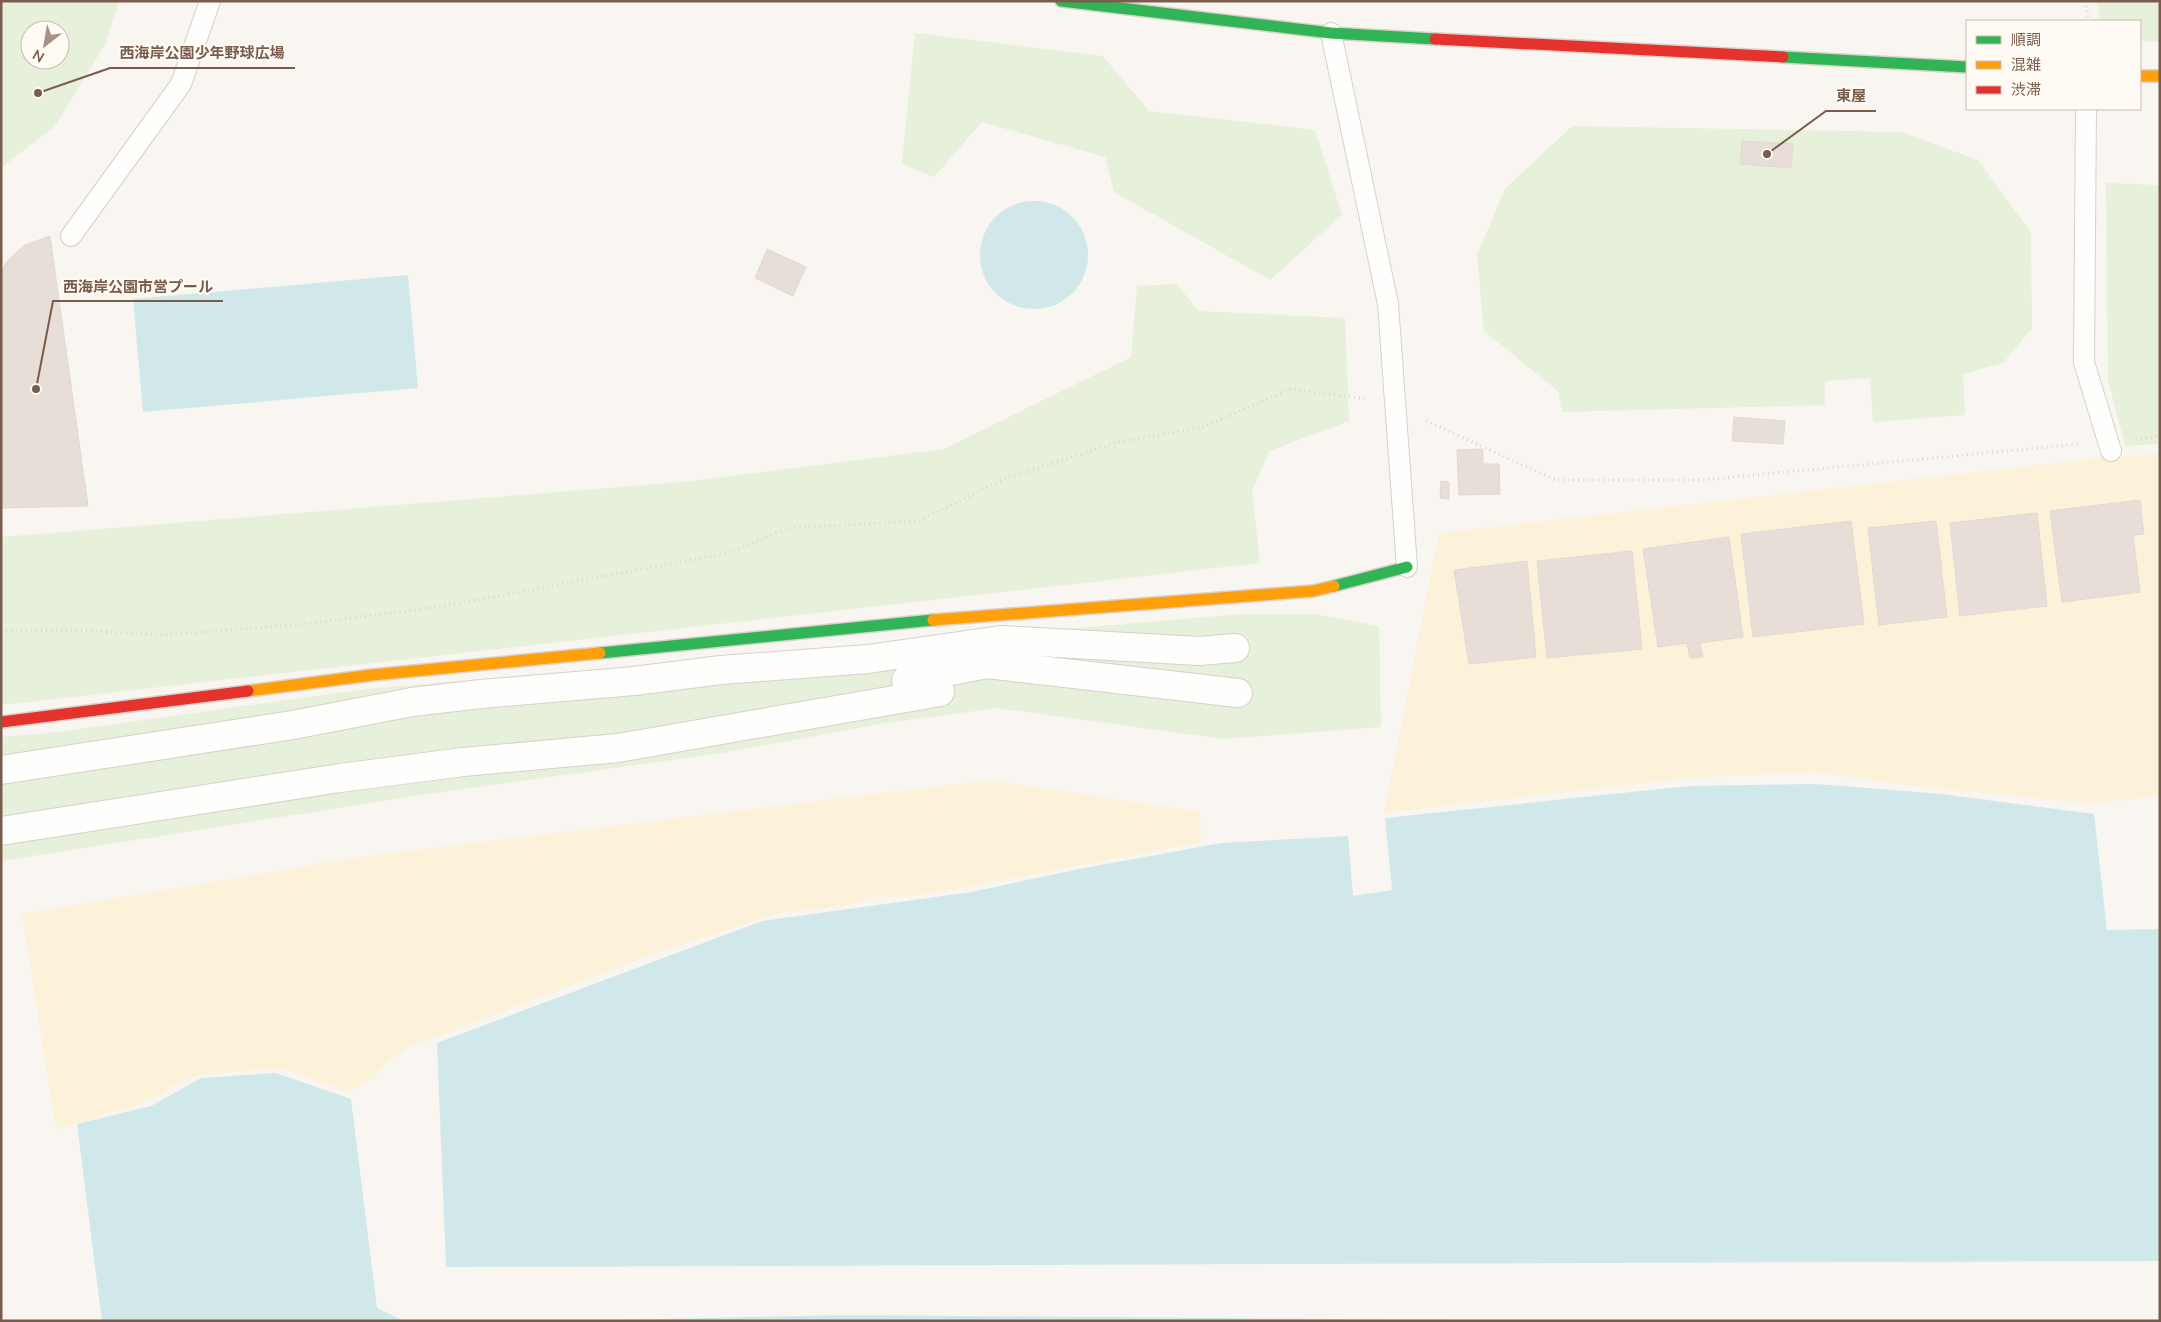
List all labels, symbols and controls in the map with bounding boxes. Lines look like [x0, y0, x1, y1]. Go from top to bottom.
north arrow [20, 20, 70, 70]
legend [1966, 20, 2141, 110]
text: 順調 [2011, 30, 2041, 49]
callout: 西海岸公園少年野球広場 [110, 38, 295, 68]
text: 西海岸公園少年野球広場 [119, 43, 285, 62]
text: N [29, 46, 47, 67]
text: 混雑 [2011, 55, 2041, 74]
text: 渋滞 [2011, 80, 2041, 99]
callout: 東屋 [1826, 81, 1876, 111]
text: 東屋 [1836, 86, 1866, 105]
callout: 西海岸公園市営プール [53, 271, 223, 301]
text: 西海岸公園市営プール [63, 277, 213, 296]

